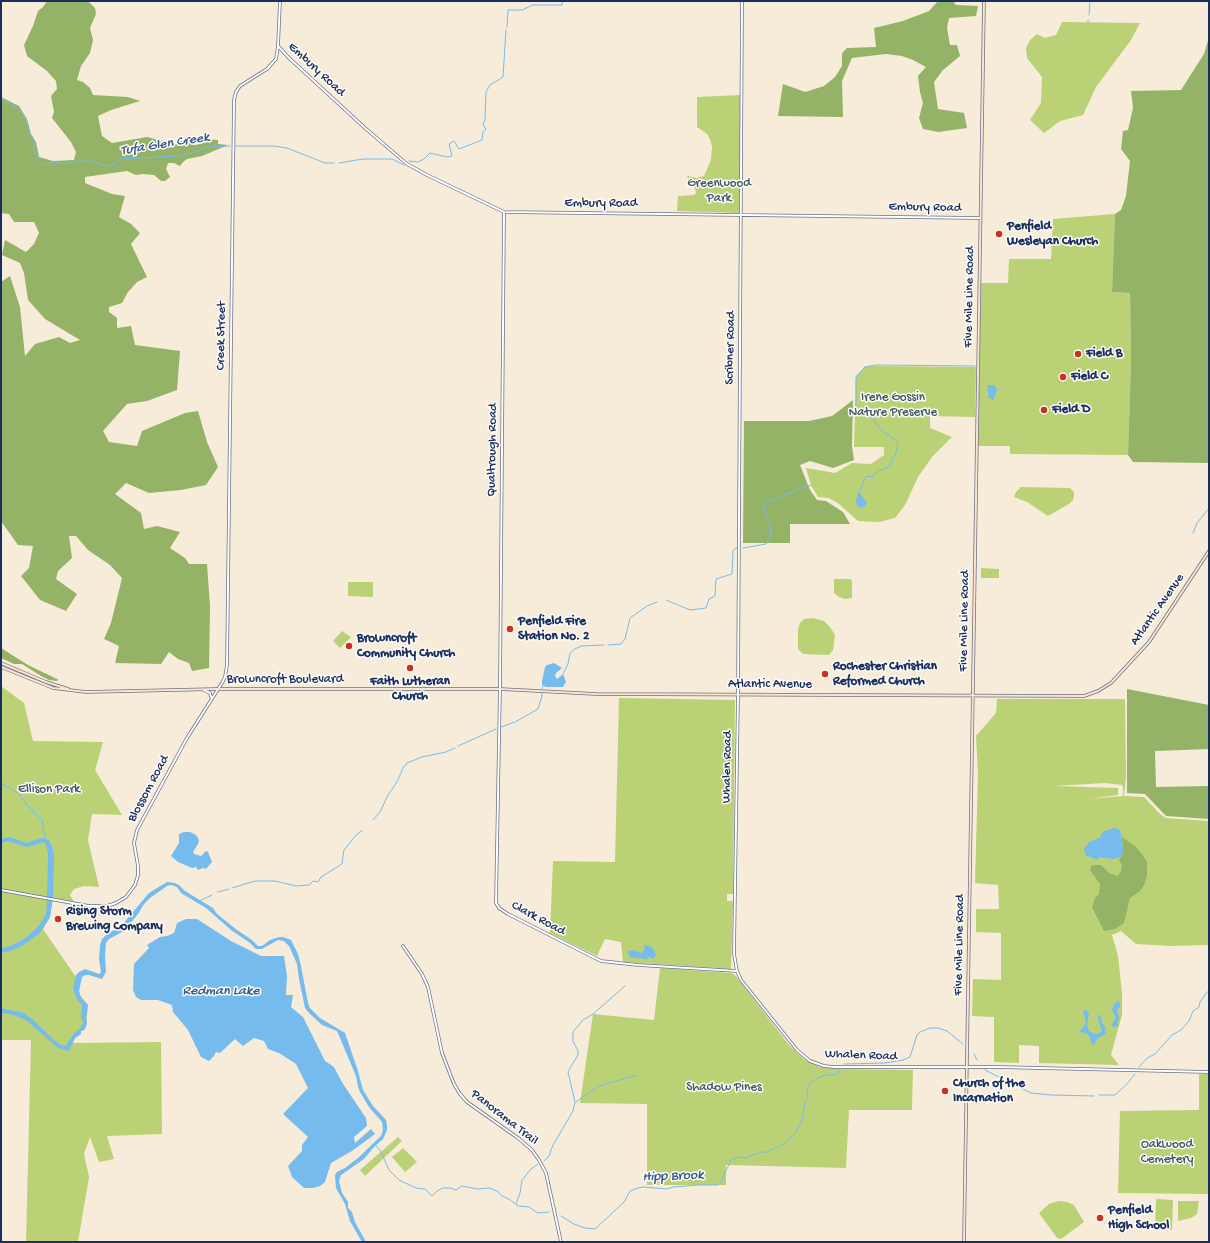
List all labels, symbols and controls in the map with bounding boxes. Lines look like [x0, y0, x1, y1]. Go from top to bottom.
street label: Embury Road [284, 39, 348, 101]
water label: Tufa Glen Creek [119, 130, 211, 160]
park label: Greenwood Park [687, 176, 751, 207]
street label: Embury Road [565, 196, 637, 212]
street label: Embury Road [888, 200, 962, 216]
place label: Penfield Wesleyan Church [1007, 219, 1098, 250]
marker: Penfield Wesleyan Church [994, 229, 1004, 239]
street label: Five Mile Line Road [961, 246, 979, 348]
street label: Creek Street [214, 302, 230, 370]
street label: Scribner Road [723, 311, 739, 385]
place label: Field B [1086, 346, 1122, 362]
marker: Field B [1073, 349, 1083, 359]
place label: Field C [1071, 369, 1108, 385]
marker: Field C [1058, 372, 1068, 382]
park label: Irene Gossin Nature Preserve [849, 390, 937, 421]
place label: Field D [1052, 402, 1090, 418]
street label: Qualtrough Road [484, 403, 502, 497]
marker: Field D [1039, 405, 1049, 415]
street label: Five Mile Line Road [956, 570, 974, 672]
street label: Atlantic Avenue [1128, 571, 1188, 649]
place label: Penfield Fire Station No. 2 [518, 614, 589, 645]
marker: Penfield Fire Station No. 2 [505, 624, 515, 634]
place label: Browncroft Community Church [357, 631, 455, 662]
marker: Browncroft Community Church [344, 641, 354, 651]
place label: Rochester Christian Reformed Church [833, 659, 937, 690]
marker: Faith Lutheran Church [405, 663, 415, 673]
marker: Rochester Christian Reformed Church [820, 669, 830, 679]
street label: Browncroft Boulevard [227, 672, 343, 688]
place label: Faith Lutheran Church [370, 674, 450, 705]
street label: Atlantic Avenue [728, 677, 812, 693]
street label: Whalen Road [720, 731, 736, 803]
street label: Blossom Road [125, 753, 173, 825]
park label: Ellison Park [18, 782, 80, 798]
street label: Five Mile Line Road [951, 894, 969, 996]
street label: Clark Road [508, 898, 568, 940]
place label: Rising Storm Brewing Company [66, 904, 163, 935]
marker: Rising Storm Brewing Company [53, 914, 63, 924]
water label: Redman Lake [183, 984, 259, 1000]
street label: Whalen Road [825, 1047, 897, 1065]
place label: Church of the Incarnation [953, 1076, 1025, 1107]
park label: Shadow Pines [686, 1080, 762, 1096]
marker: Church of the Incarnation [940, 1086, 950, 1096]
street label: Panorama Trail [467, 1087, 541, 1149]
park label: Oakwood Cemetery [1141, 1137, 1193, 1168]
water label: Hipp Brook [642, 1168, 704, 1186]
place label: Penfield High School [1108, 1203, 1169, 1234]
marker: Penfield High School [1095, 1213, 1105, 1223]

